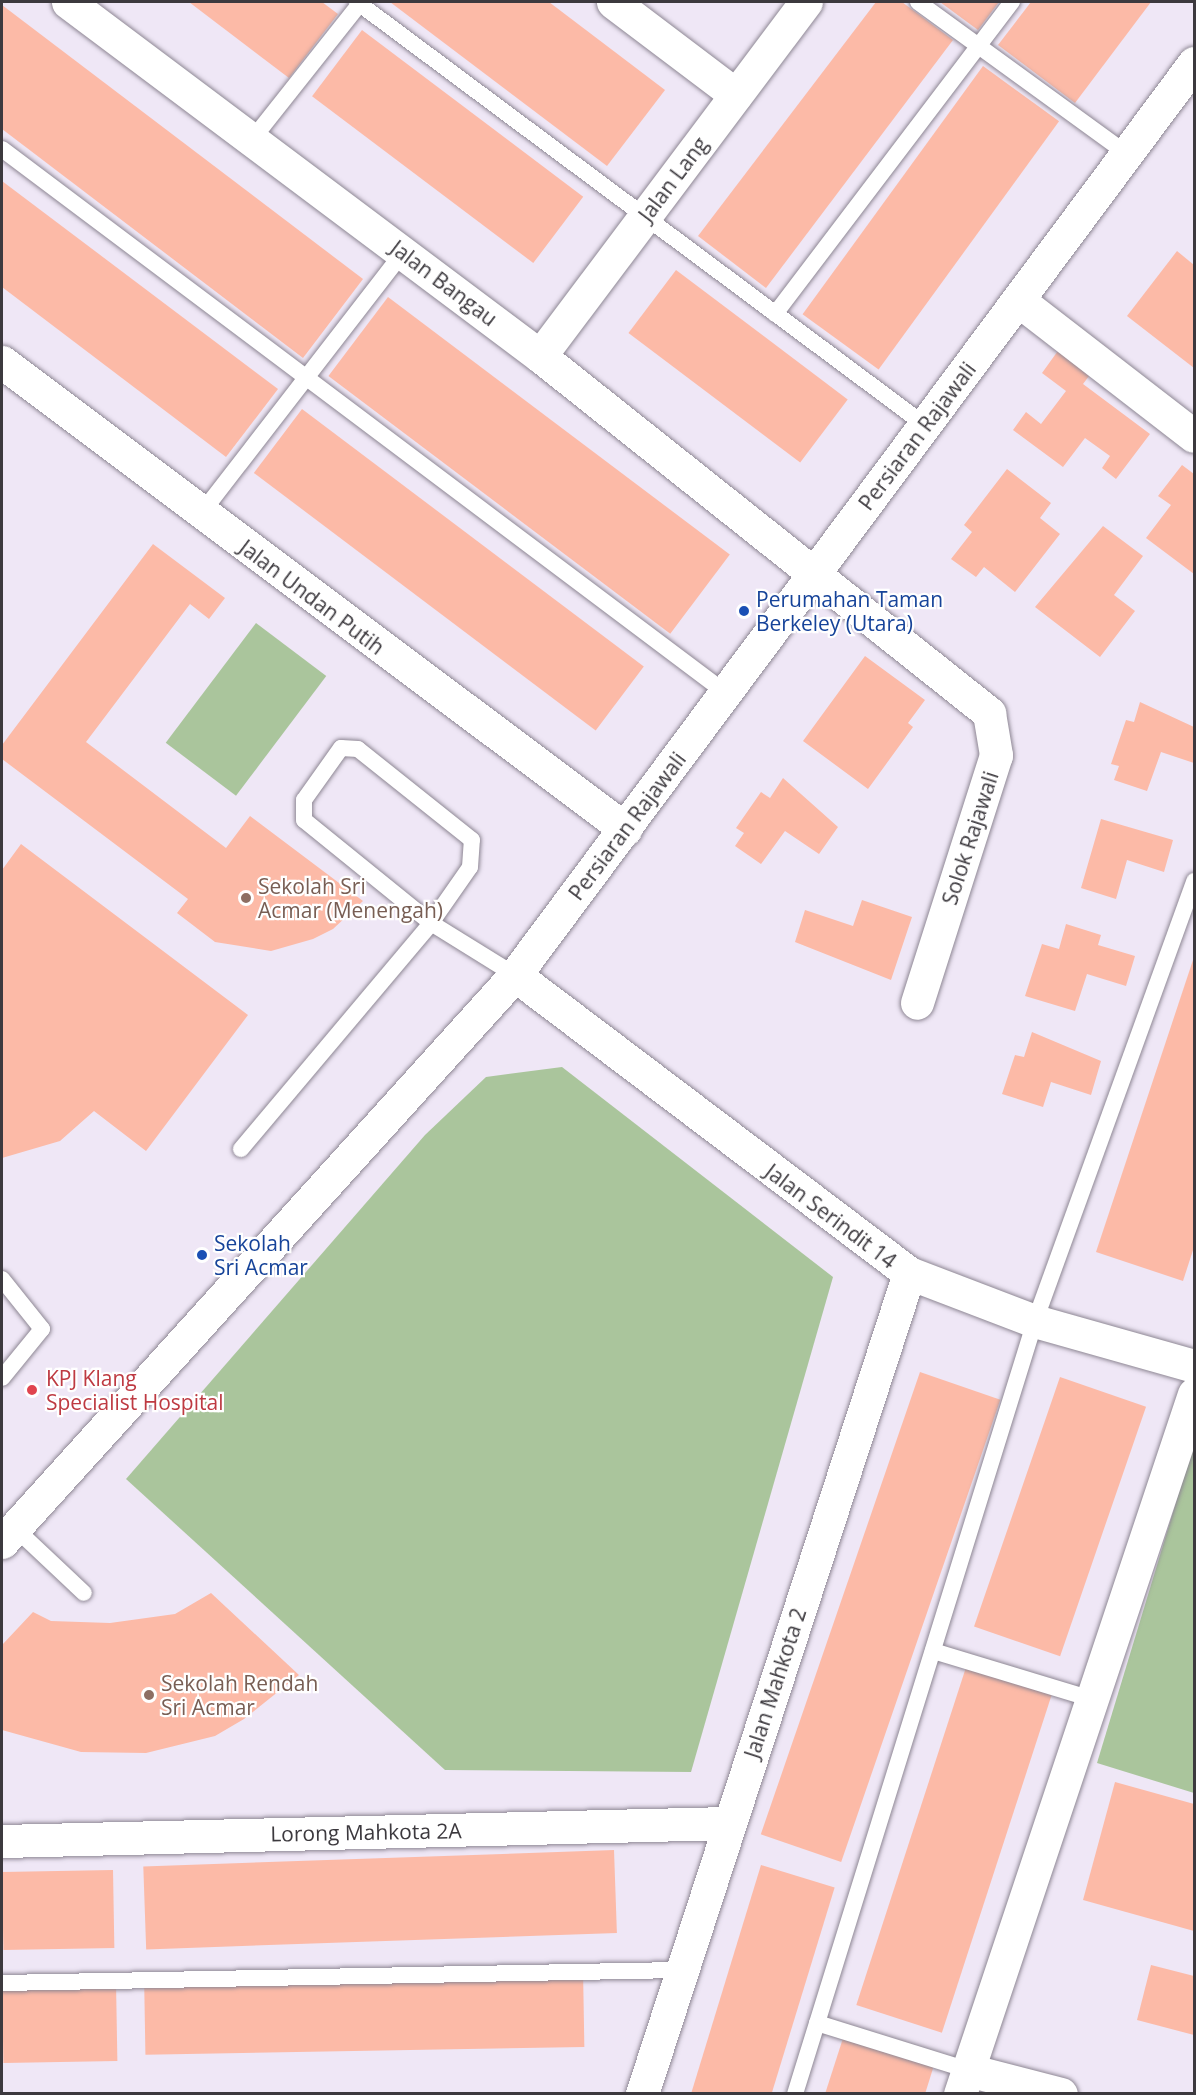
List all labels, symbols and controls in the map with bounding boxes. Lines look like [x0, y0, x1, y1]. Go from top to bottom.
street label: Jalan Lang [633, 132, 713, 226]
street label: Jalan Bangau [386, 235, 502, 331]
street label: Persiaran Rajawali [853, 357, 981, 515]
street label: Jalan Undan Putih [235, 534, 389, 660]
place label: Perumahan Taman Berkeley (Utara) [756, 586, 943, 636]
marker: Perumahan Taman Berkeley (Utara) [737, 604, 751, 618]
street label: Persiaran Rajawali [563, 747, 691, 905]
street label: Solok Rajawali [937, 768, 1003, 908]
place label: Sekolah Sri Acmar (Menengah) [258, 873, 443, 923]
marker: Sekolah Sri Acmar (Menengah) [239, 891, 253, 905]
street label: Jalan Serindit 14 [760, 1158, 902, 1274]
place label: Sekolah Sri Acmar [214, 1230, 308, 1280]
marker: Sekolah Sri Acmar [195, 1248, 209, 1262]
place label: KPJ Klang Specialist Hospital [46, 1365, 223, 1415]
marker: KPJ Klang Specialist Hospital [23, 1381, 41, 1399]
street label: Jalan Mahkota 2 [739, 1605, 811, 1761]
place label: Sekolah Rendah Sri Acmar [161, 1670, 318, 1720]
marker: Sekolah Rendah Sri Acmar [142, 1688, 156, 1702]
street label: Lorong Mahkota 2A [270, 1818, 462, 1846]

